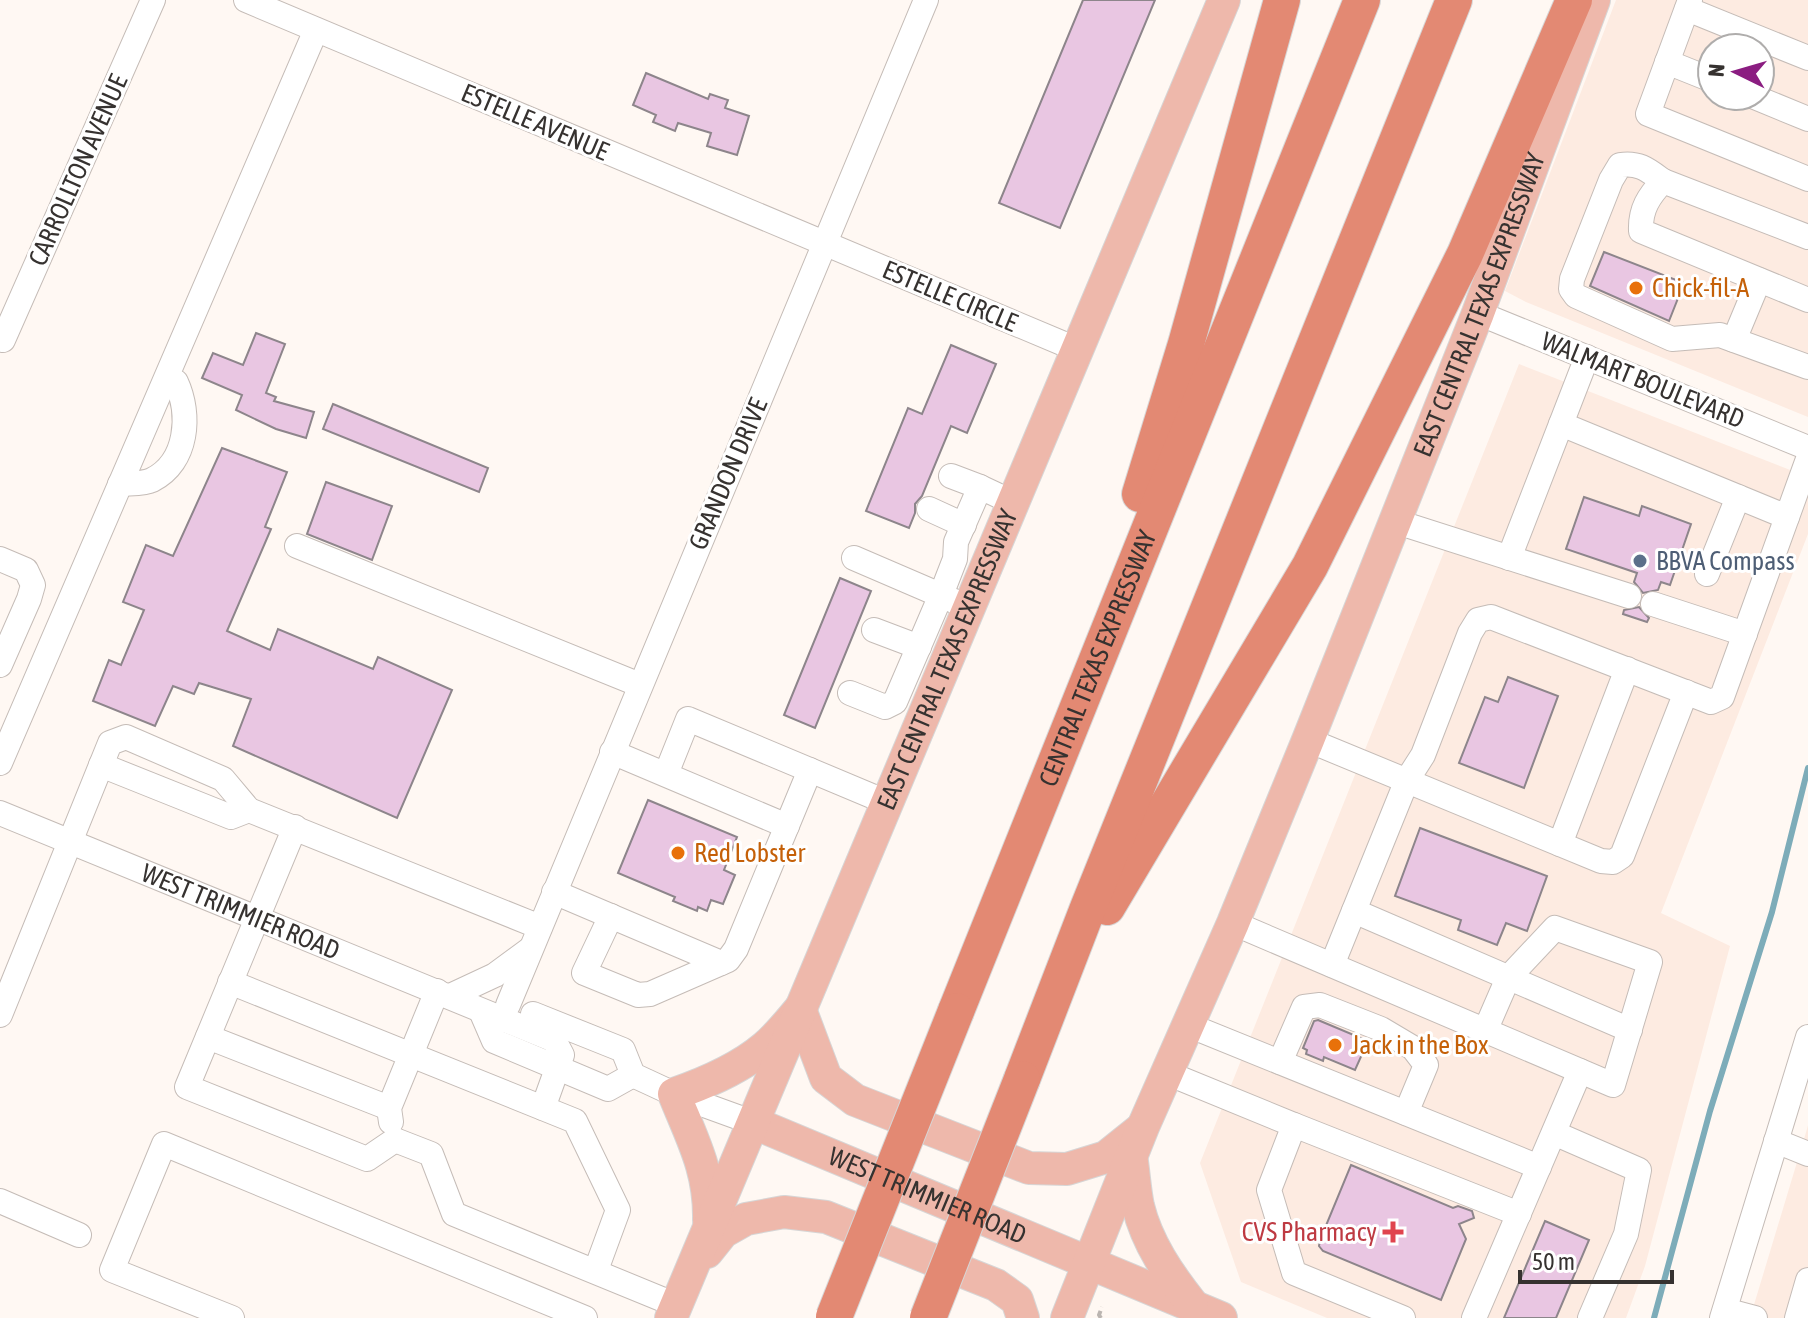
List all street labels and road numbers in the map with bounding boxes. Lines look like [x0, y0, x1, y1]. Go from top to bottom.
street label: CARROLLTON AVENUE [22, 70, 134, 270]
street label: ESTELLE AVENUE [457, 78, 613, 166]
street label: EAST CENTRAL TEXAS EXPRESSWAY [1407, 148, 1551, 461]
street label: ESTELLE CIRCLE [878, 254, 1022, 338]
street label: WALMART BOULEVARD [1537, 326, 1749, 434]
street label: GRANDON DRIVE [683, 394, 773, 554]
street label: EAST CENTRAL TEXAS EXPRESSWAY [871, 505, 1024, 814]
street label: CENTRAL TEXAS EXPRESSWAY [1033, 526, 1163, 791]
street label: WEST TRIMMIER ROAD [137, 858, 344, 966]
street label: WEST TRIMMIER ROAD [824, 1141, 1031, 1250]

